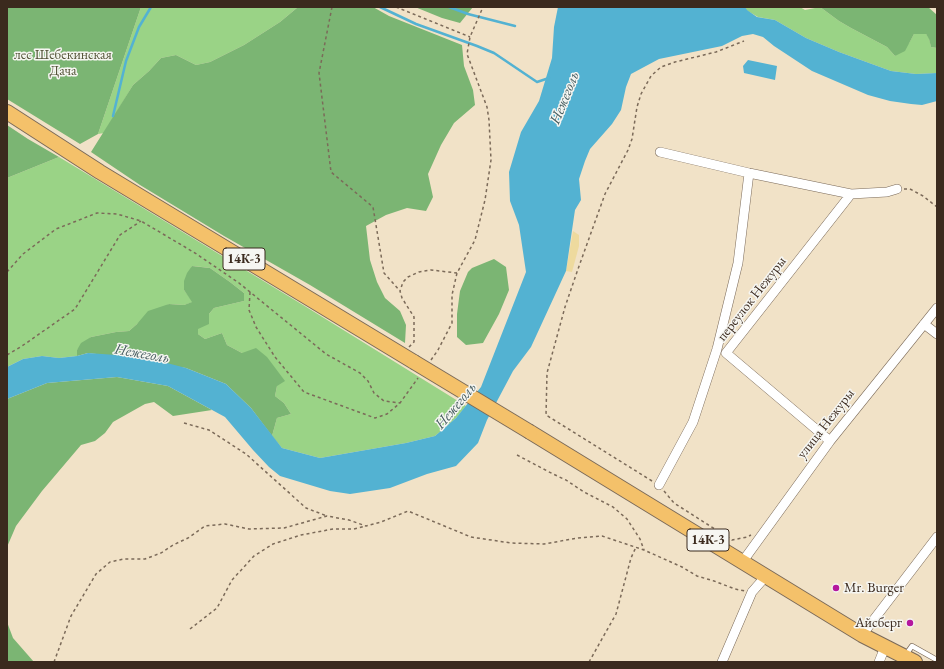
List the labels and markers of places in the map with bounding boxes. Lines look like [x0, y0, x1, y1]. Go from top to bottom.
place label: Mr. Burger [844, 580, 904, 596]
marker: Mr. Burger [831, 583, 841, 593]
place label: Айсберг [855, 615, 902, 631]
marker: Айсберг [905, 618, 915, 628]

